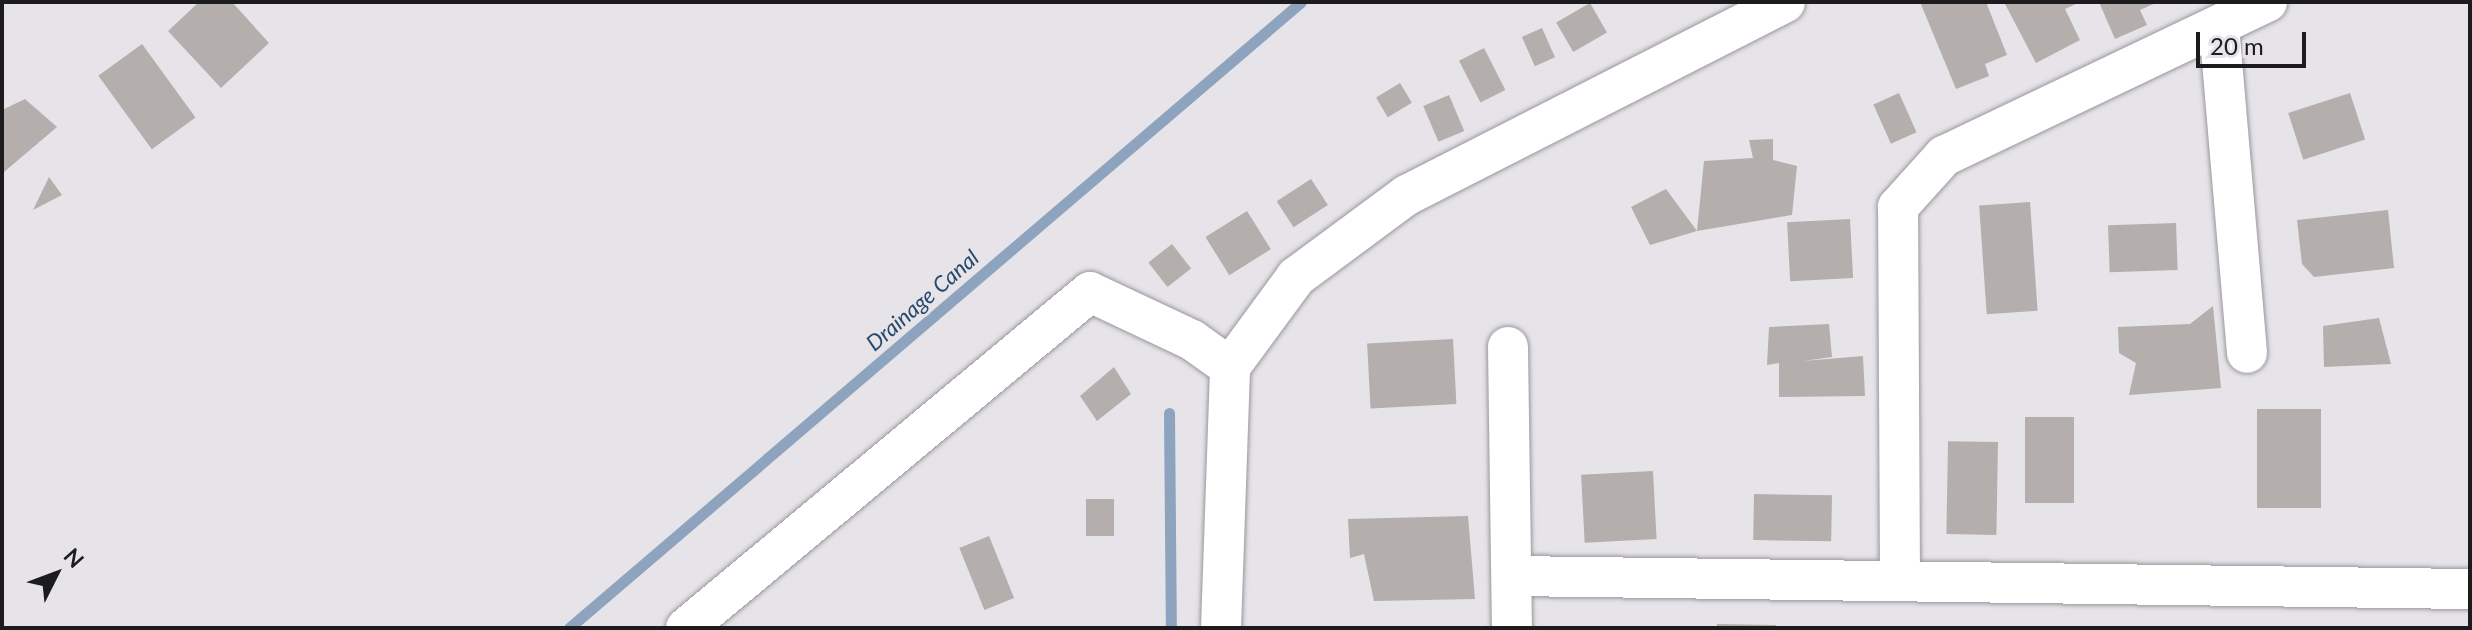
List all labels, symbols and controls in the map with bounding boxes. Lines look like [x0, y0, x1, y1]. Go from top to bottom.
scale bar [2200, 16, 2310, 66]
text: 20 m [2210, 31, 2264, 60]
water label: Drainage Canal [860, 244, 984, 356]
north arrow [16, 534, 96, 614]
text: N [58, 542, 90, 573]

